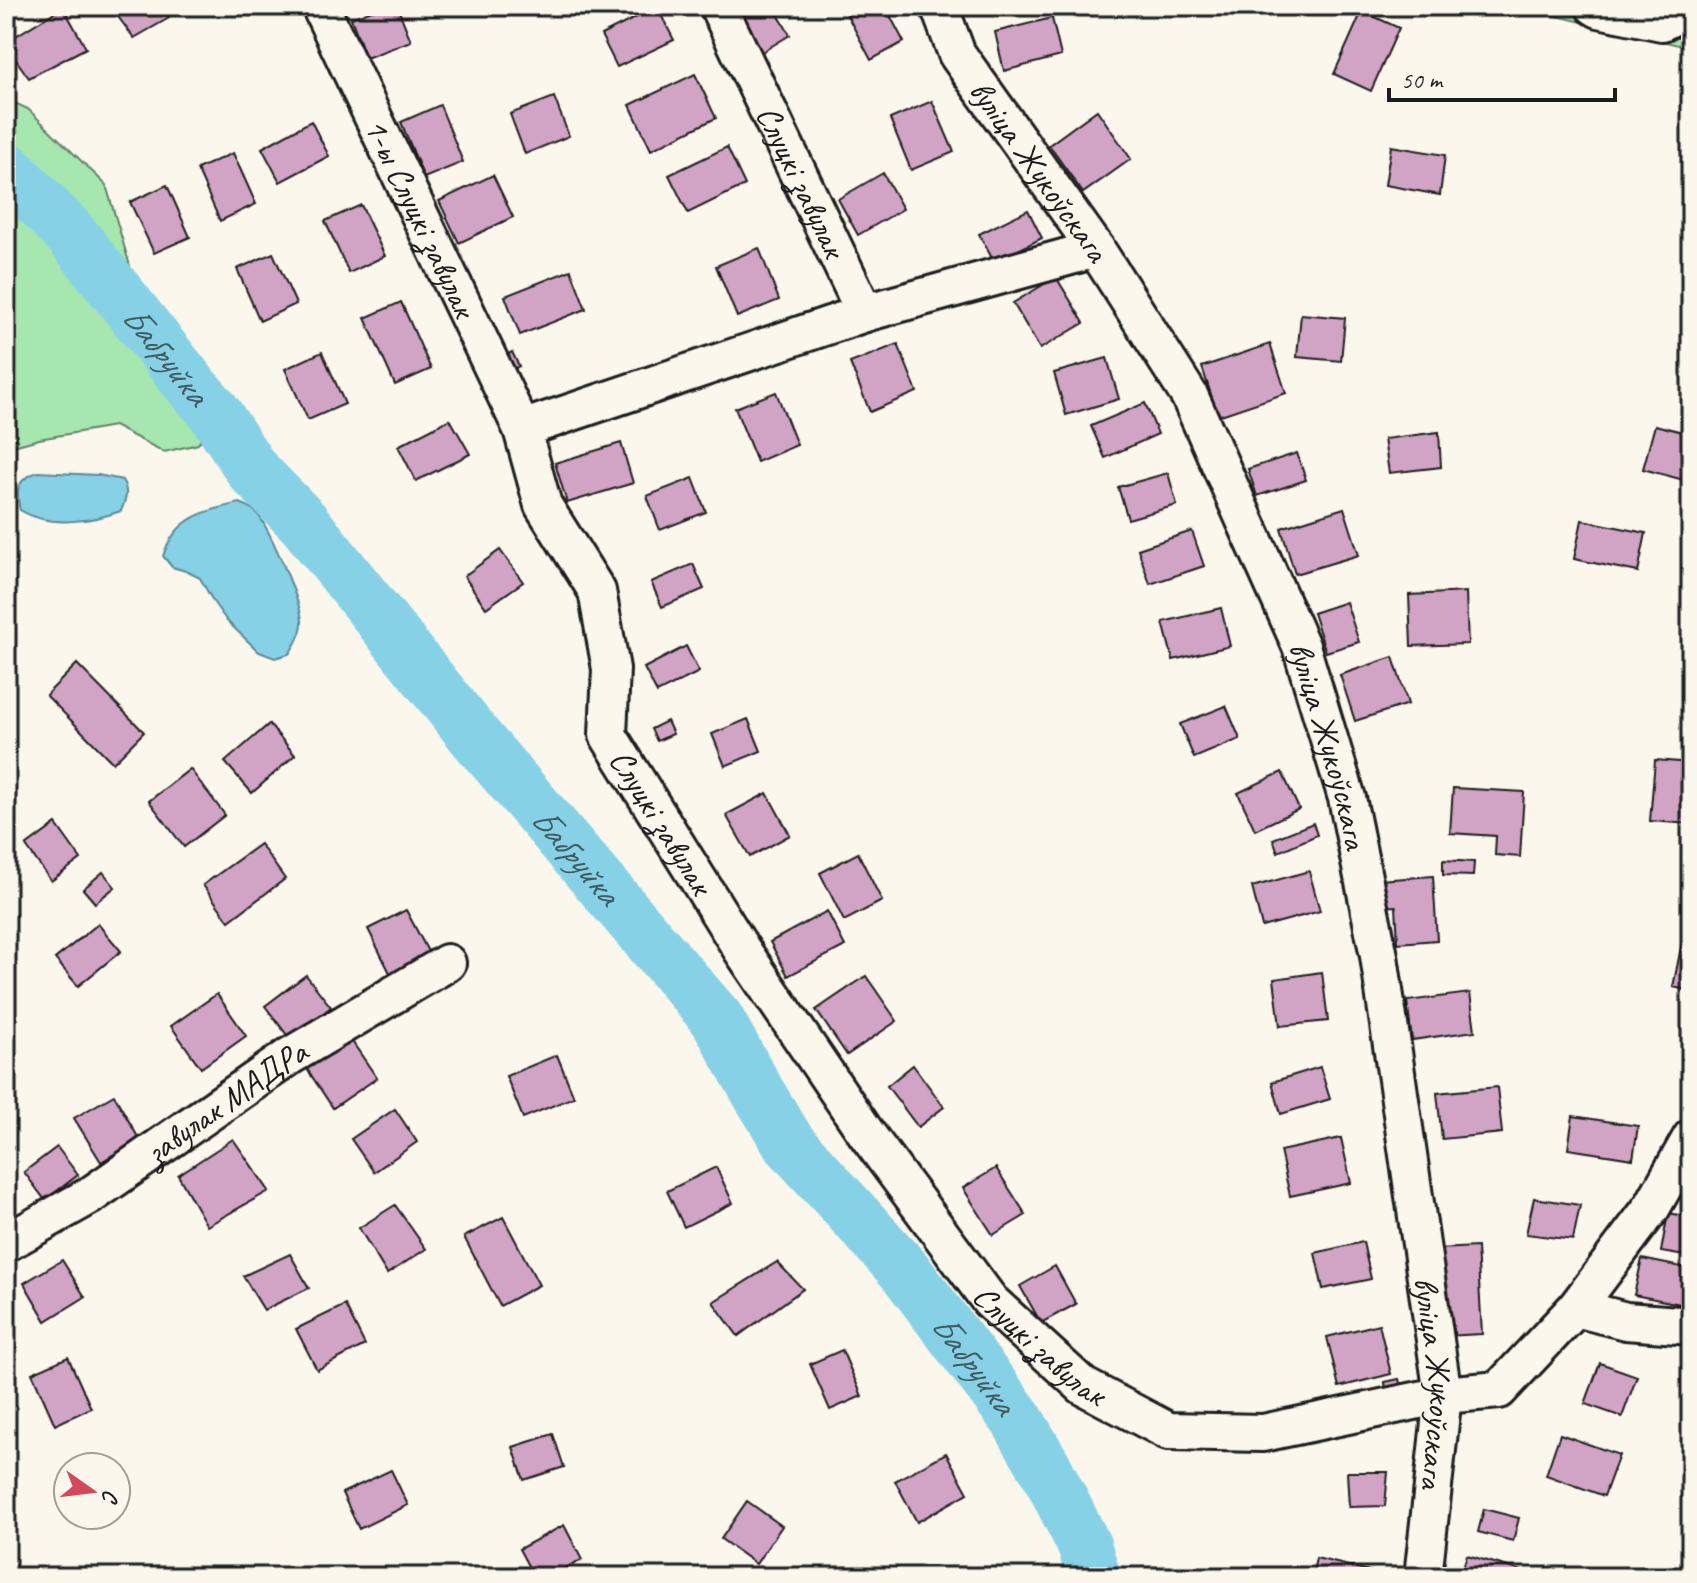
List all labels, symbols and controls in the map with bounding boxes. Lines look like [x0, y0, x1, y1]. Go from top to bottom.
scale bar [1389, 52, 1615, 102]
text: 50 m [1401, 65, 1444, 95]
street label: вуліца Жукоўскага [960, 71, 1120, 271]
street label: Слуцкі завулак [747, 98, 857, 267]
street label: 1-ы Слуцкі завулак [355, 111, 488, 327]
water label: Бабруйка [112, 295, 221, 417]
street label: вуліца Жукоўскага [1279, 637, 1378, 855]
street label: Слуцкі завулак [600, 741, 725, 905]
water label: Бабруйка [521, 797, 633, 917]
street label: завулак МАДРа [133, 1029, 317, 1175]
street label: вуліца Жукоўскага [1404, 1274, 1464, 1493]
street label: Слуцкі завулак [963, 1277, 1115, 1417]
water label: Бабруйка [921, 1304, 1029, 1426]
north arrow [52, 1451, 132, 1531]
text: С [95, 1487, 125, 1507]

